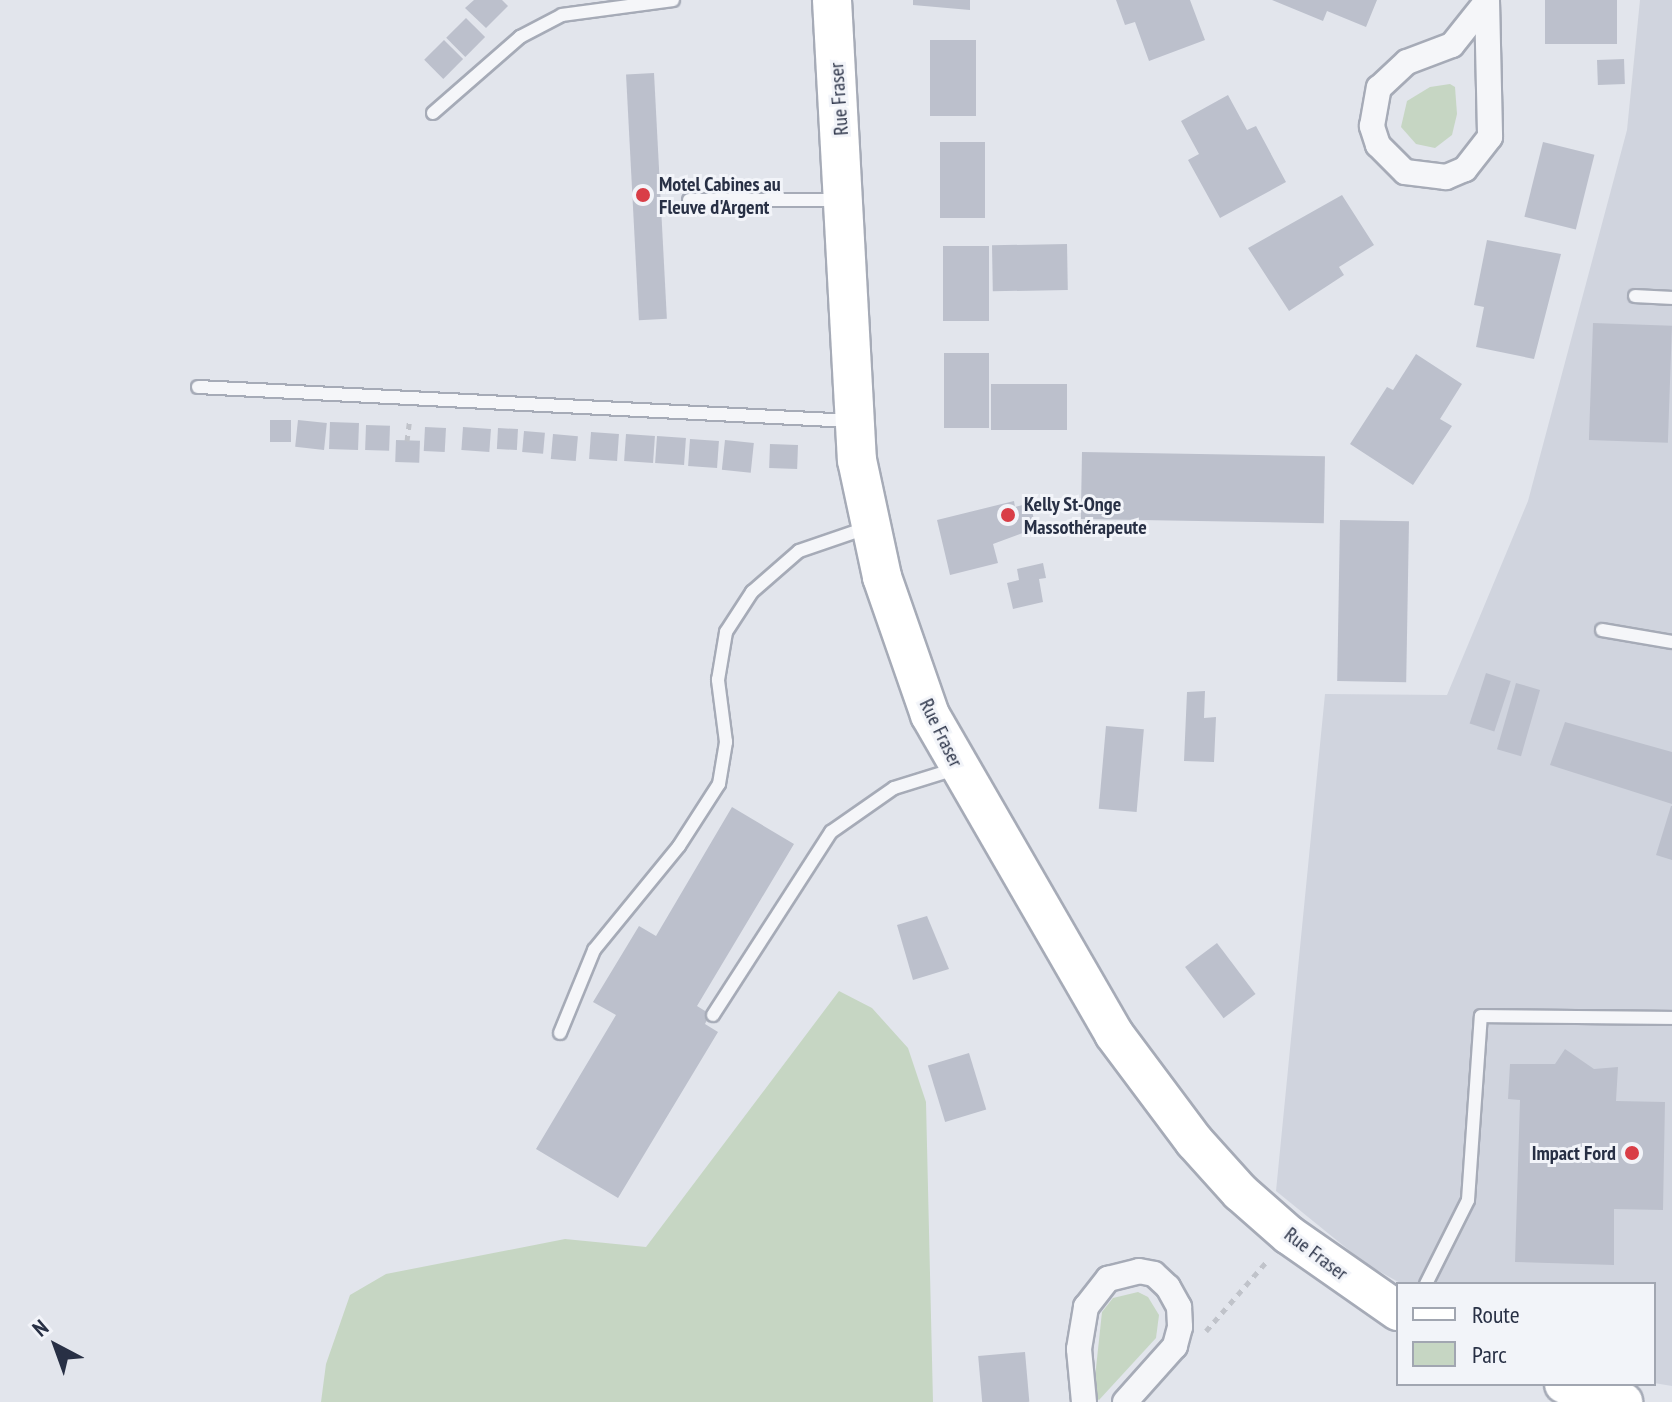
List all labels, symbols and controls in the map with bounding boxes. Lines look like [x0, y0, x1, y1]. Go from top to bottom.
street label: Rue Fraser [824, 62, 854, 136]
place label: Motel Cabines au Fleuve d'Argent [659, 172, 781, 219]
marker: Motel Cabines au Fleuve d'Argent [634, 186, 652, 204]
place label: Kelly St-Onge Massothérapeute [1024, 492, 1147, 539]
marker: Kelly St-Onge Massothérapeute [999, 506, 1017, 524]
street label: Rue Fraser [914, 695, 968, 771]
place label: Impact Ford [1532, 1141, 1616, 1165]
marker: Impact Ford [1623, 1144, 1641, 1162]
street label: Rue Fraser [1280, 1222, 1352, 1286]
legend [1396, 1282, 1656, 1386]
text: Route [1472, 1299, 1520, 1330]
north arrow [16, 1306, 96, 1386]
text: N [27, 1313, 54, 1342]
text: Parc [1472, 1339, 1507, 1370]

